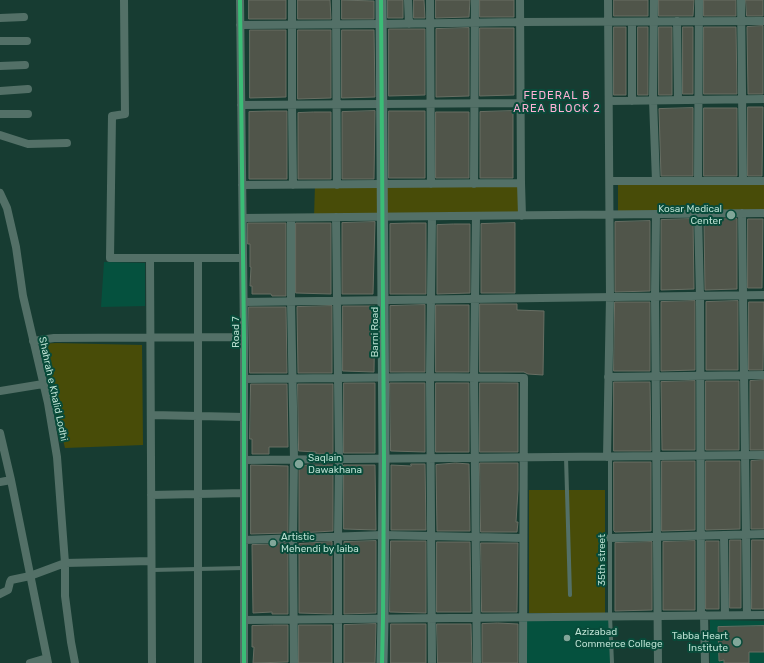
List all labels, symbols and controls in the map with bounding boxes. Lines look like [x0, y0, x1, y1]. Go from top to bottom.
district label: FEDERAL B AREA BLOCK 2 [513, 89, 601, 115]
place label: Kosar Medical Center [658, 203, 722, 226]
marker: Kosar Medical Center [725, 209, 737, 221]
street label: Barni Road [369, 307, 381, 357]
street label: Road 7 [230, 316, 242, 348]
street label: Shahrah e Khalid Lodhi [36, 336, 70, 442]
place label: Saqlain Dawakhana [308, 452, 362, 476]
marker: Saqlain Dawakhana [293, 458, 305, 470]
place label: Artistic Mehendi by laiba [281, 531, 359, 554]
street label: 35th street [596, 534, 608, 586]
marker: Artistic Mehendi by laiba [268, 538, 278, 548]
place label: Azizabad Commerce College [575, 626, 662, 650]
place label: Tabba Heart Institute [672, 630, 728, 654]
marker: Azizabad Commerce College [562, 633, 572, 643]
marker: Tabba Heart Institute [731, 636, 743, 648]

